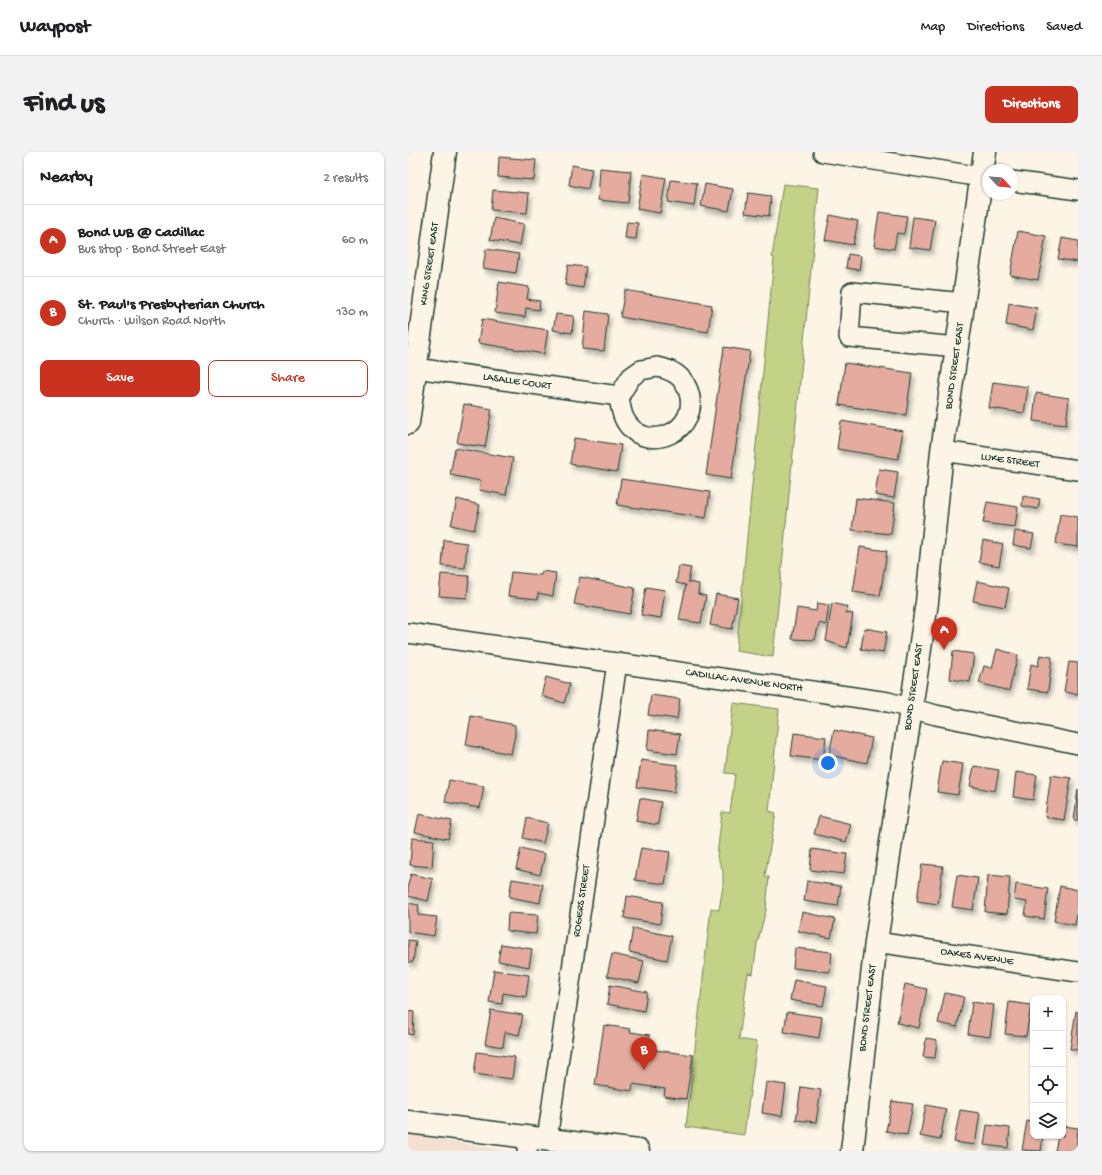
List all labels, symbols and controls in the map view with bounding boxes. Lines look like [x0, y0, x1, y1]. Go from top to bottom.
text: Waypost [20, 16, 90, 39]
text: Map [921, 19, 945, 36]
text: Directions [967, 19, 1024, 36]
text: Saved [1046, 19, 1082, 36]
button: Directions [985, 86, 1078, 123]
text: Find us [24, 88, 104, 121]
north arrow [982, 164, 1018, 200]
text: Nearby [40, 168, 93, 188]
text: 2 results [323, 171, 368, 186]
street label: KING STREET EAST [418, 221, 442, 306]
text: Bond WB @ Cadillac [78, 224, 204, 242]
text: A [49, 233, 57, 248]
text: 60 m [342, 233, 368, 248]
text: Bus stop · Bond Street East [78, 242, 226, 257]
text: St. Paul's Presbyterian Church [78, 296, 264, 314]
text: B [50, 305, 56, 320]
text: 130 m [336, 305, 368, 320]
text: Church · Wilson Road North [78, 314, 226, 329]
street label: BOND STREET EAST [943, 321, 967, 411]
button: Save [40, 360, 200, 397]
button: Share [208, 360, 368, 397]
street label: LASALLE COURT [482, 371, 553, 393]
street label: LUKE STREET [980, 451, 1041, 471]
pin: A [931, 617, 957, 650]
street label: BOND STREET EAST [902, 642, 926, 732]
street label: CADILLAC AVENUE NORTH [685, 667, 804, 695]
your location [818, 753, 838, 773]
street label: ROGERS STREET [571, 863, 593, 938]
street label: OAKES AVENUE [940, 946, 1015, 968]
street label: BOND STREET EAST [857, 963, 879, 1053]
map controls [1030, 995, 1066, 1139]
button: + [1030, 995, 1066, 1031]
button: − [1030, 1031, 1066, 1067]
pin: B [631, 1037, 657, 1070]
button: locate [1030, 1067, 1066, 1103]
button: layers [1030, 1103, 1066, 1139]

